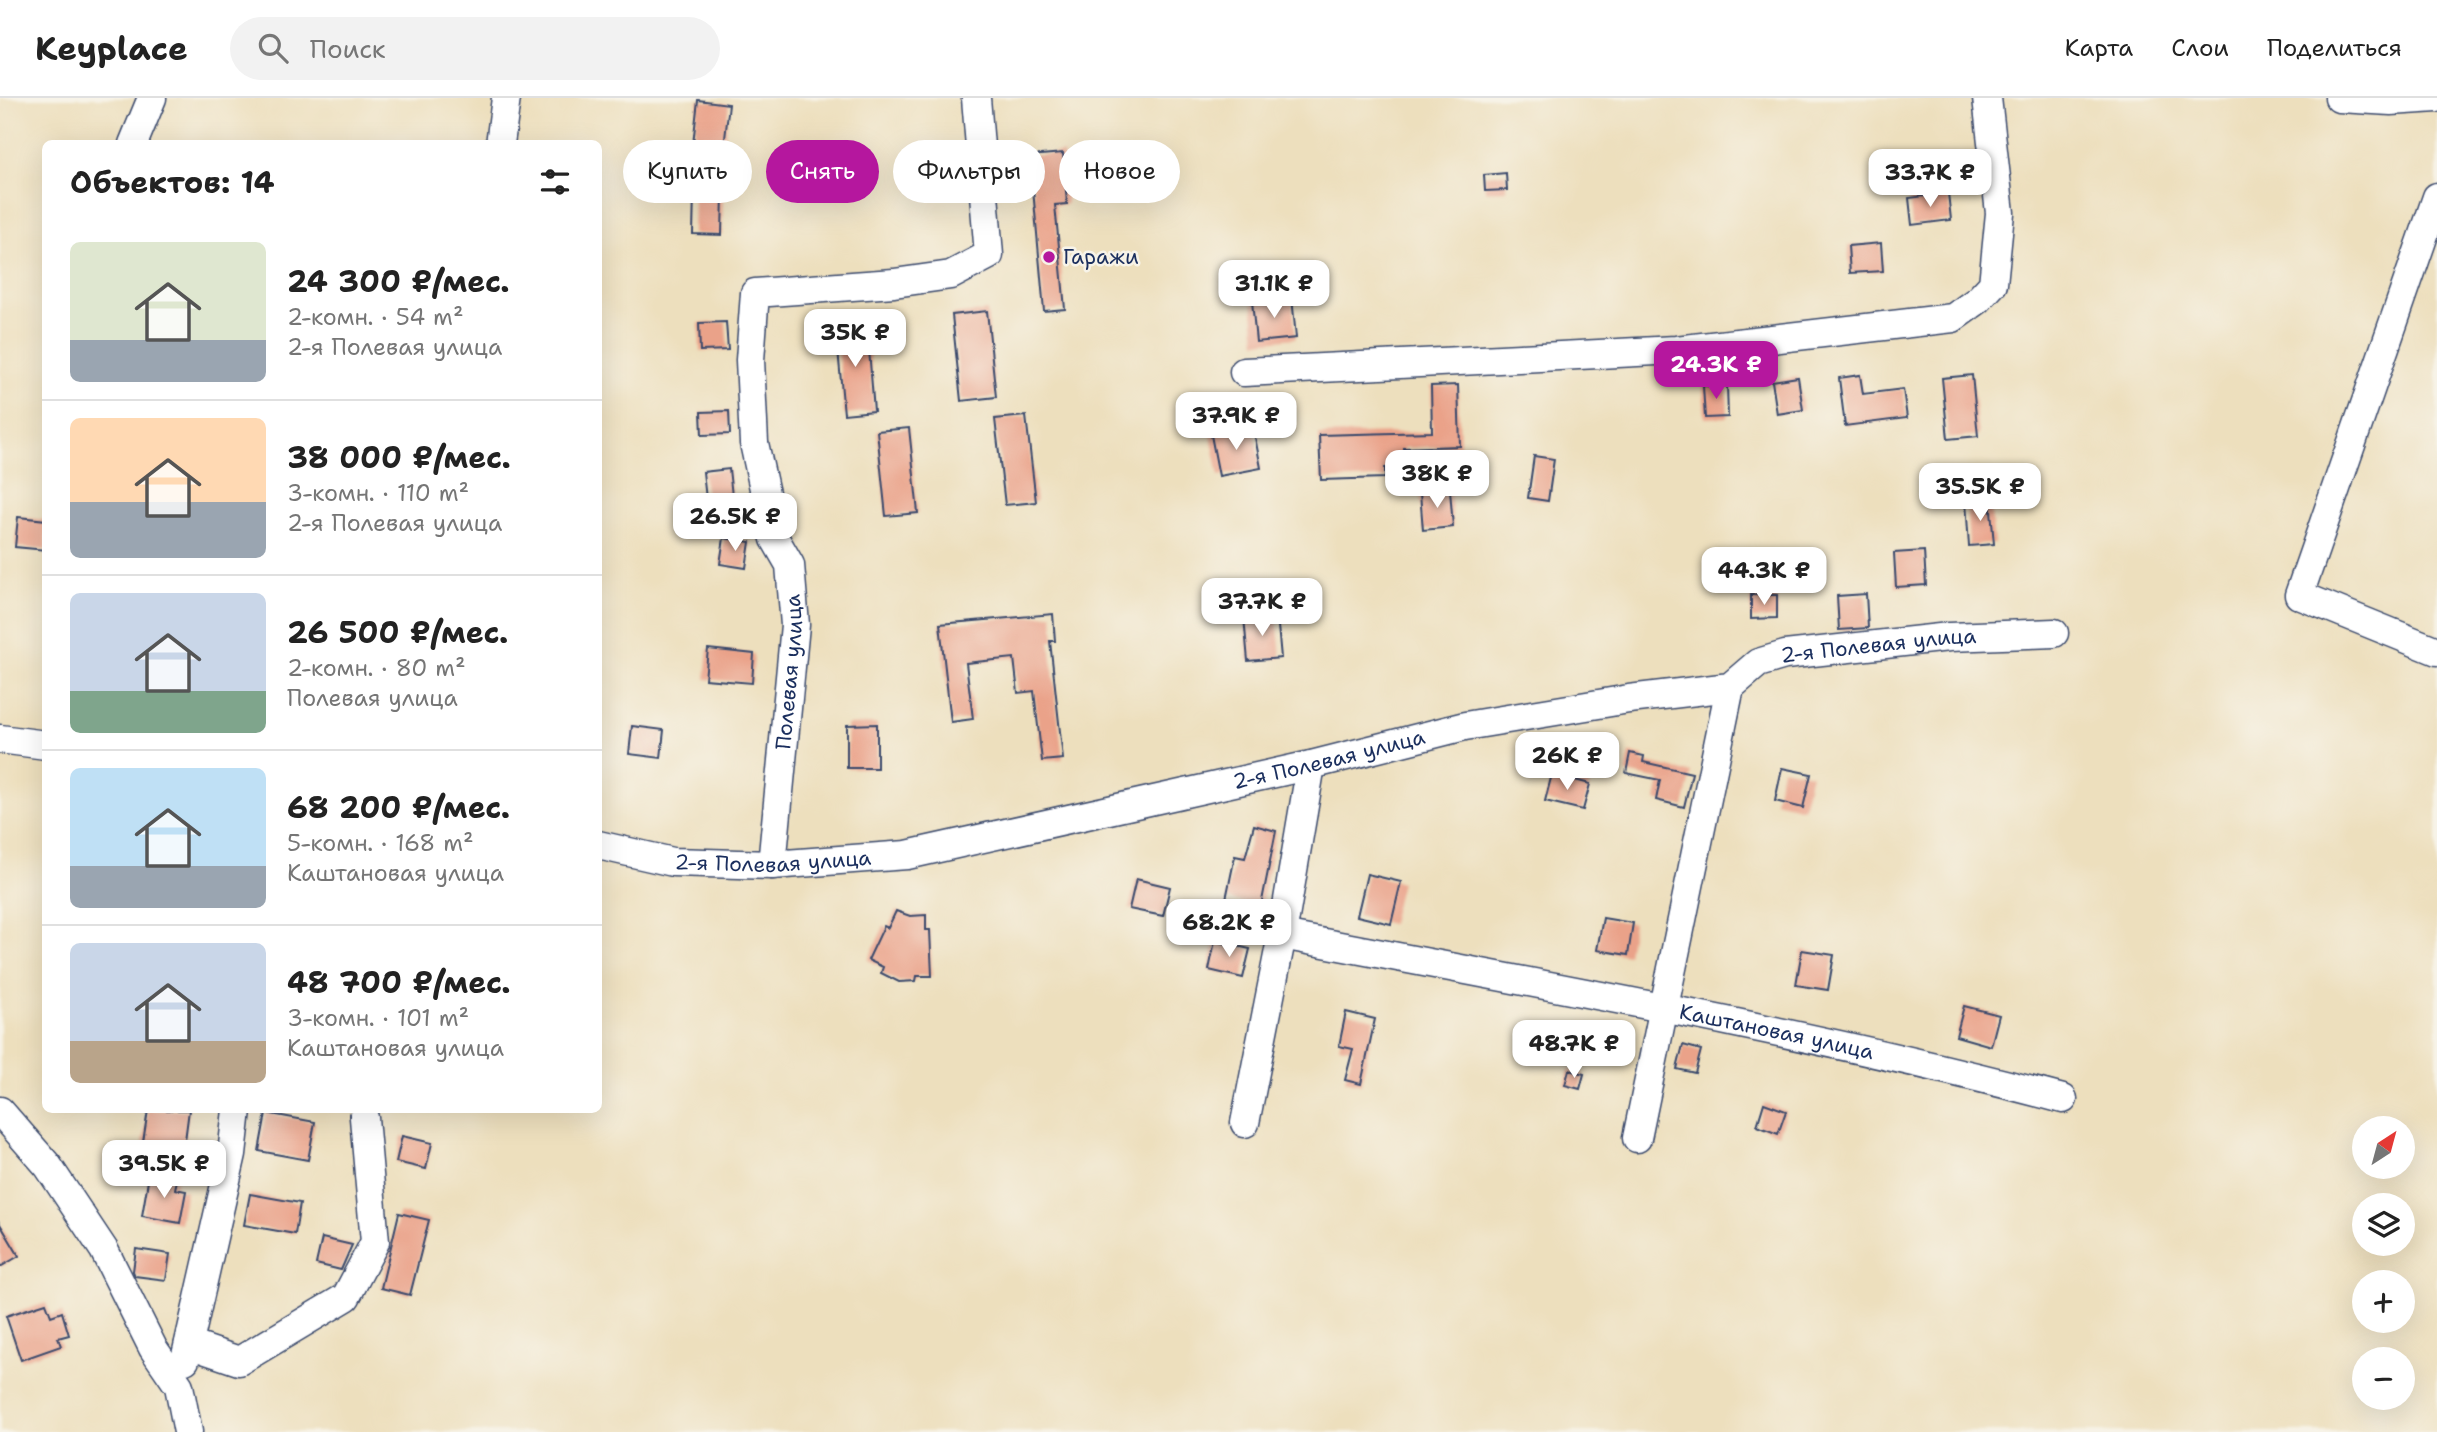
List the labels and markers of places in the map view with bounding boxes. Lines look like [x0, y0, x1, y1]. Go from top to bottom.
pin: 33.7K ₽ [1865, 150, 1995, 209]
place label: Гаражи [1063, 243, 1139, 271]
marker: Гаражи [1041, 249, 1057, 265]
pin: 31.1K ₽ [1209, 260, 1339, 320]
pin: 35K ₽ [806, 310, 904, 369]
pin: 24.3K ₽ [1651, 342, 1781, 401]
pin: 37.9K ₽ [1171, 392, 1301, 452]
pin: 38K ₽ [1388, 450, 1486, 510]
pin: 35.5K ₽ [1915, 464, 2045, 523]
pin: 26.5K ₽ [670, 494, 800, 553]
pin: 44.3K ₽ [1699, 547, 1829, 607]
pin: 37.7K ₽ [1197, 578, 1327, 638]
pin: 26K ₽ [1518, 732, 1616, 792]
pin: 68.2K ₽ [1164, 900, 1294, 959]
pin: 48.7K ₽ [1509, 1020, 1639, 1080]
pin: 39.5K ₽ [99, 1140, 229, 1200]

